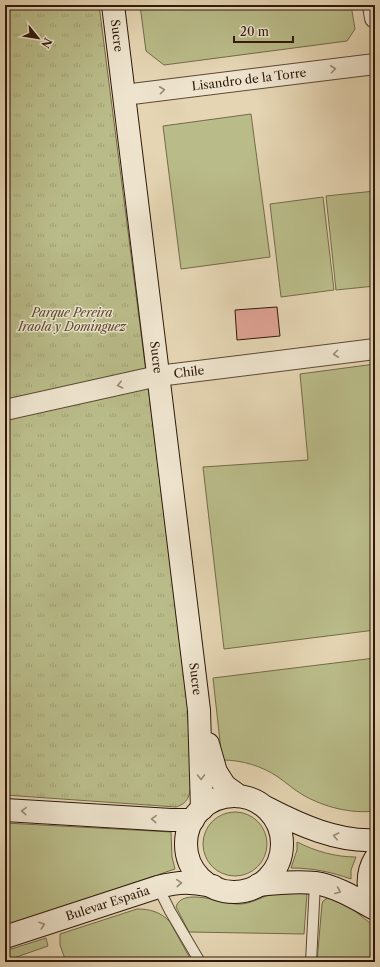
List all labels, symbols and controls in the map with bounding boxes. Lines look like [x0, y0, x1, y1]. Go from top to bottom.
north arrow [18, 18, 58, 58]
scale bar [234, 18, 293, 44]
street label: Sucre [108, 19, 127, 53]
text: 20 m [240, 24, 269, 39]
text: N [38, 35, 55, 51]
street label: Lisandro de la Torre [191, 65, 307, 94]
one-way arrow [330, 65, 336, 74]
one-way arrow [159, 86, 166, 95]
park label: Parque Pereira Iraola y Domínguez [17, 305, 127, 334]
street label: Sucre [147, 340, 166, 375]
one-way arrow [333, 349, 339, 358]
street label: Chile [173, 362, 205, 381]
one-way arrow [117, 380, 123, 388]
street label: Sucre [186, 662, 205, 696]
one-way arrow [197, 774, 205, 780]
one-way arrow [21, 807, 27, 815]
one-way arrow [151, 814, 157, 823]
one-way arrow [333, 832, 340, 840]
one-way arrow [176, 878, 182, 887]
street label: Bulevar España [64, 882, 152, 924]
one-way arrow [334, 886, 341, 894]
one-way arrow [38, 921, 45, 930]

